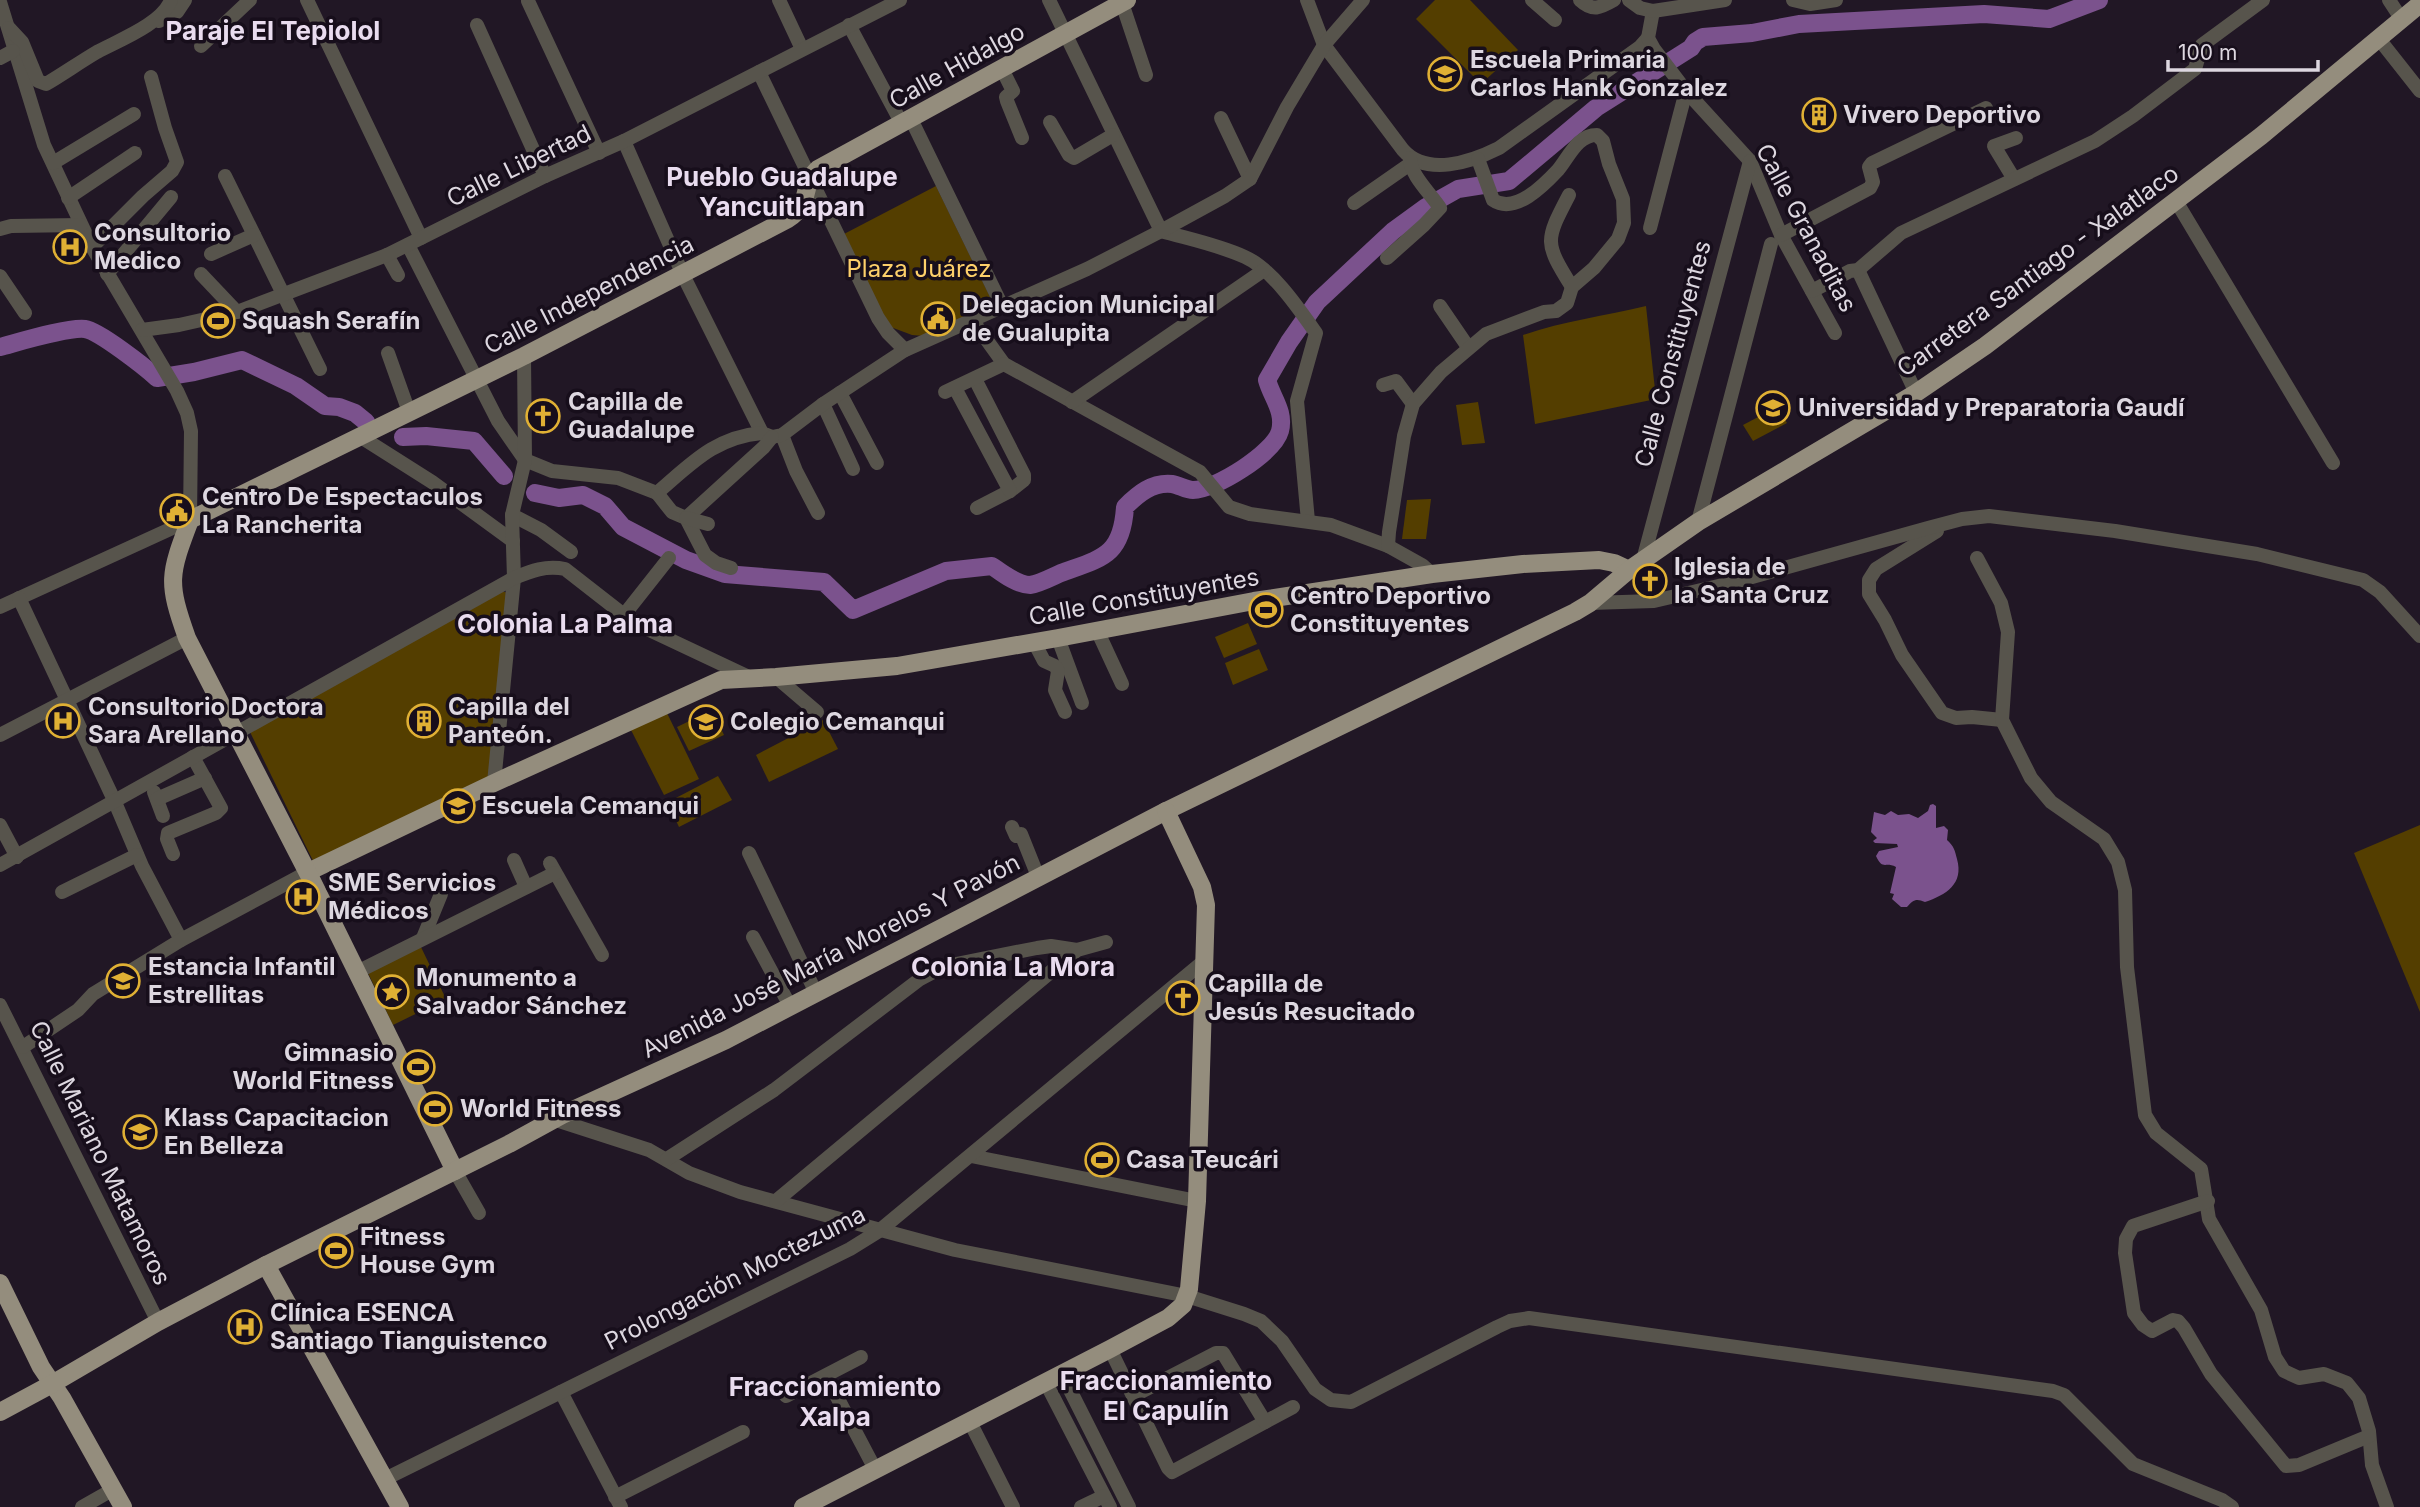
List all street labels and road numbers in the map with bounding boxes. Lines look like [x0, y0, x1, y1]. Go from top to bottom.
street label: Calle Hidalgo [884, 16, 1029, 115]
street label: Calle Libertad [442, 118, 596, 213]
street label: Calle Granaditas [1750, 139, 1863, 317]
street label: Carretera Santiago - Xalatlaco [1891, 159, 2184, 382]
street label: Calle Independencia [479, 229, 698, 360]
street label: Calle Constituyentes [1628, 237, 1717, 470]
street label: Calle Constituyentes [1027, 562, 1261, 631]
street label: Avenida José María Morelos Y Pavón [637, 847, 1025, 1064]
street label: Calle Mariano Matamoros [24, 1016, 177, 1290]
street label: Prolongación Moctezuma [600, 1199, 870, 1356]

